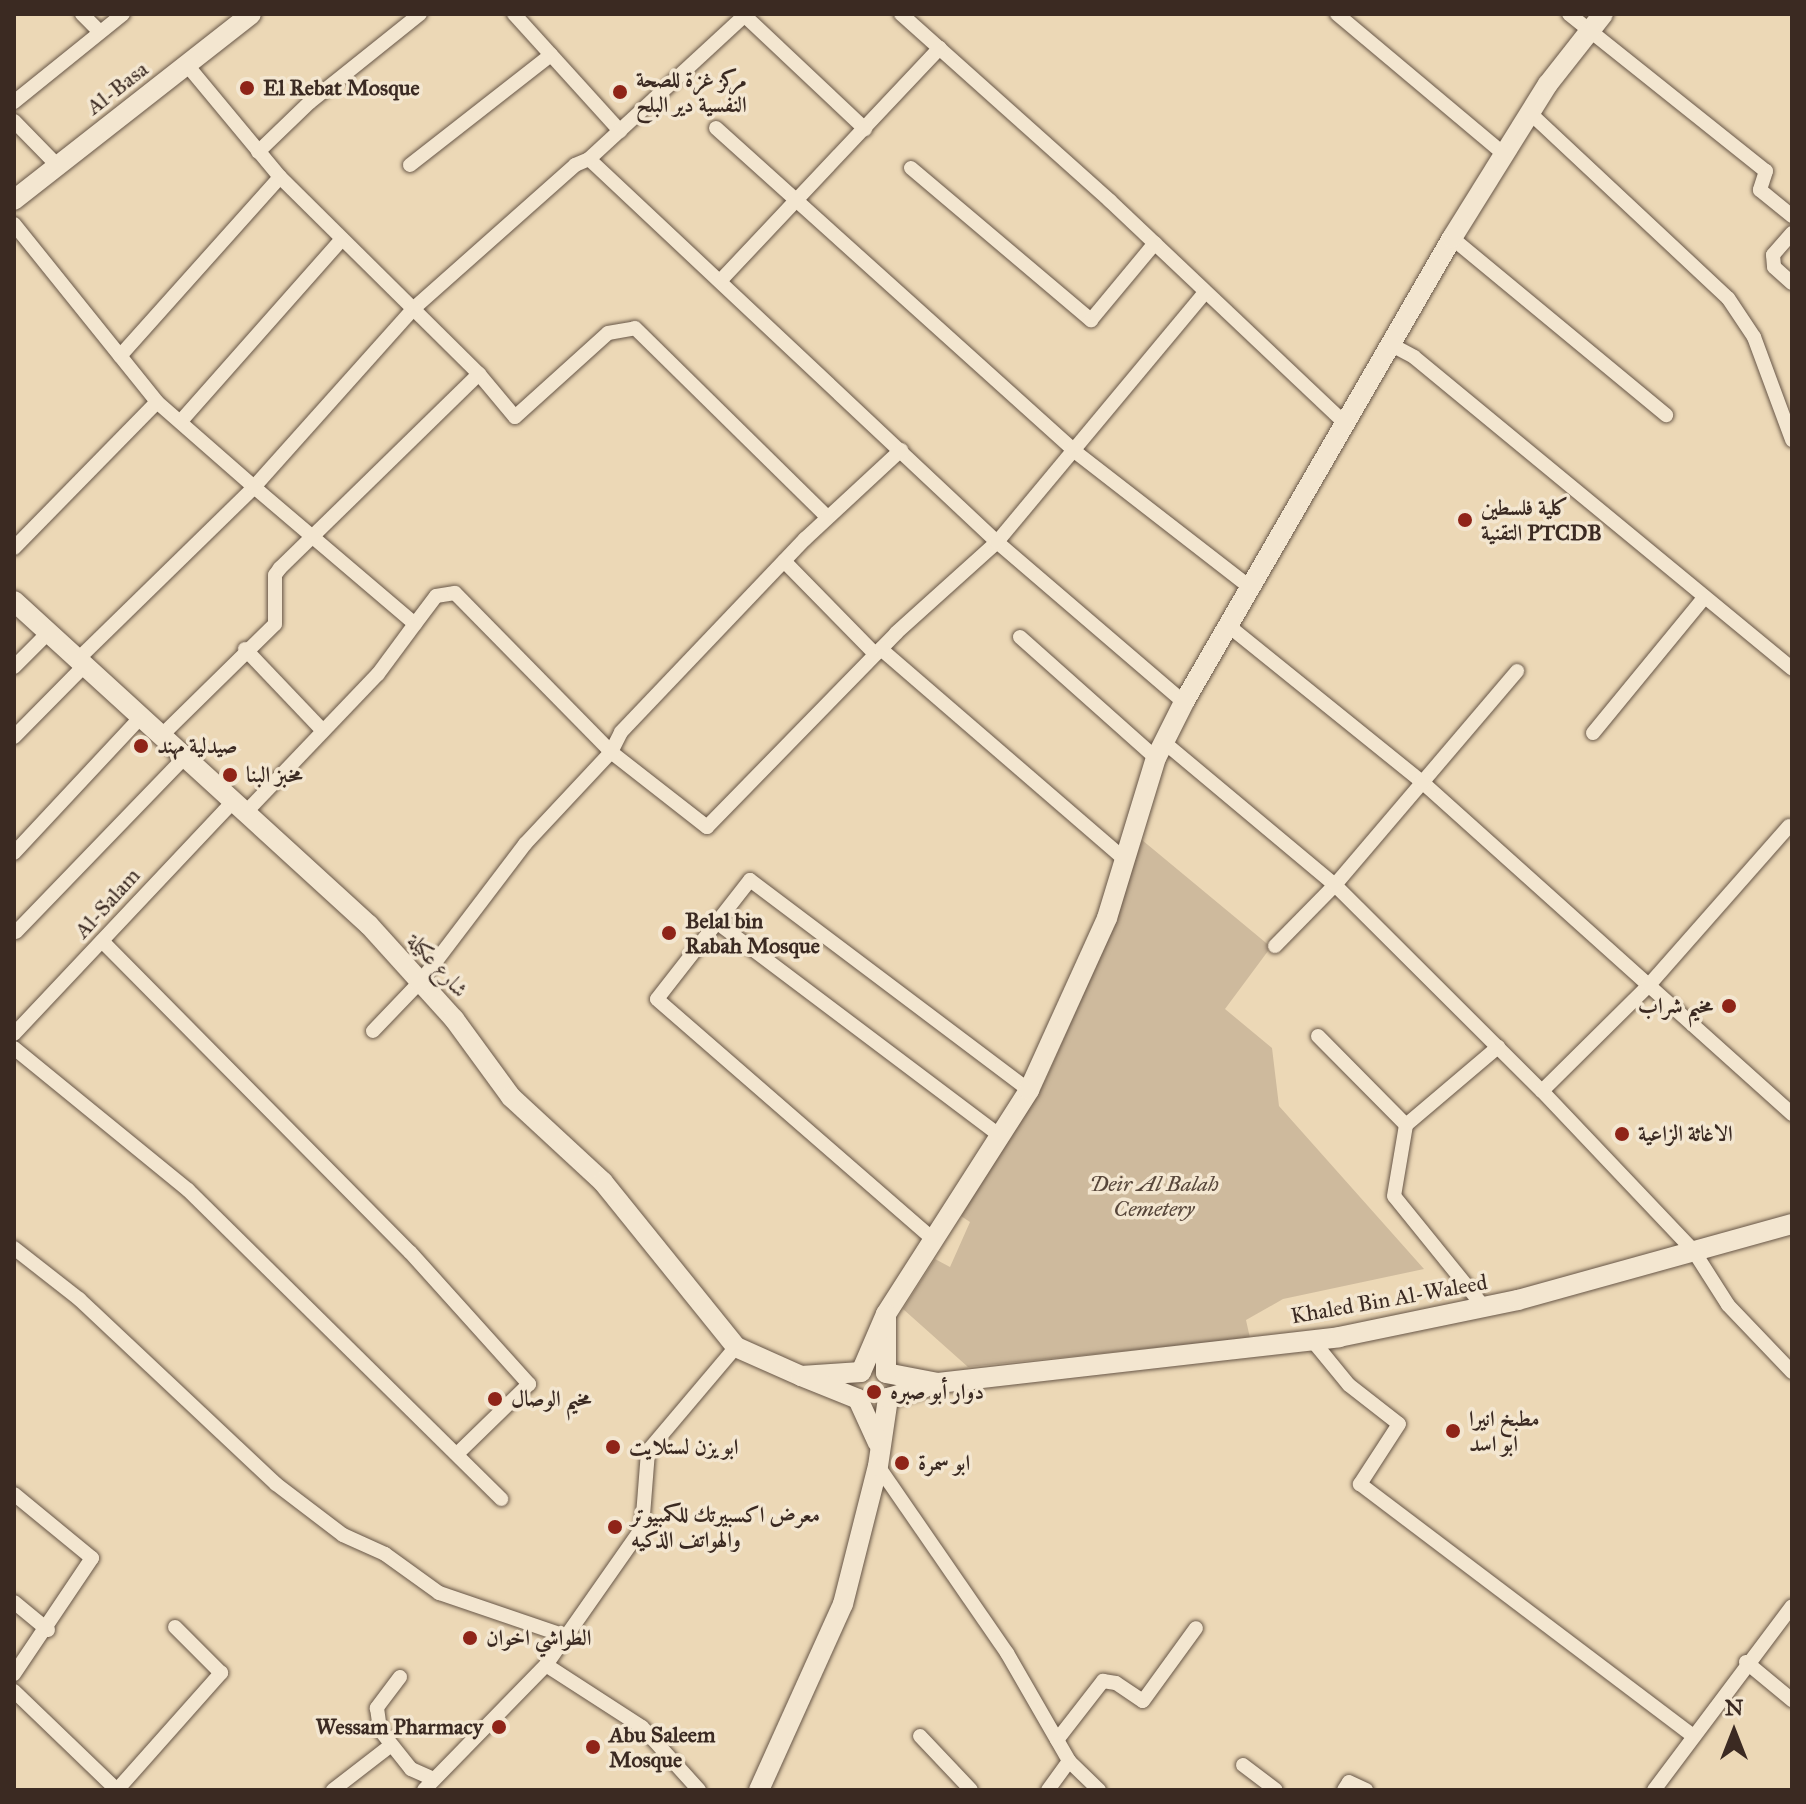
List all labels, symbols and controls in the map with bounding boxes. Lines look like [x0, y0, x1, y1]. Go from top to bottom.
street label: Al-Basa [81, 56, 153, 120]
place label: مركز غزة للصحة النفسية دير البلح [636, 66, 747, 118]
place label: El Rebat Mosque [263, 75, 420, 101]
marker: El Rebat Mosque [238, 79, 256, 97]
marker: مركز غزة للصحة النفسية دير البلح [611, 83, 629, 101]
place label: كلية فلسطين التقنية PTCDB [1481, 494, 1602, 546]
marker: كلية فلسطين التقنية PTCDB [1456, 511, 1474, 529]
place label: صيدلية مهند [157, 733, 238, 759]
marker: صيدلية مهند [132, 737, 150, 755]
place label: مخبز البنا [246, 762, 303, 788]
marker: مخبز البنا [221, 766, 239, 784]
street label: Al-Salam [69, 862, 145, 944]
place label: Belal bin Rabah Mosque [685, 907, 820, 958]
marker: Belal bin Rabah Mosque [660, 924, 678, 942]
street label: شارع عكيلة [402, 927, 474, 1003]
place label: مخيم شراب [1638, 993, 1713, 1019]
marker: مخيم شراب [1720, 997, 1738, 1015]
place label: الاغاثة الزاعية [1638, 1121, 1733, 1147]
marker: الاغاثة الزاعية [1613, 1125, 1631, 1143]
park label: Deir Al Balah Cemetery [1089, 1170, 1219, 1222]
street label: Khaled Bin Al-Waleed [1289, 1269, 1489, 1329]
place label: دوار أبو صبره [890, 1379, 984, 1405]
marker: دوار أبو صبره [865, 1383, 883, 1401]
place label: مخيم الوصال [511, 1386, 591, 1412]
marker: مخيم الوصال [486, 1390, 504, 1408]
place label: مطبخ انيرا ابو اسد [1469, 1405, 1540, 1456]
marker: مطبخ انيرا ابو اسد [1444, 1422, 1462, 1440]
place label: ابو يزن لستلايت [629, 1434, 739, 1460]
marker: ابو يزن لستلايت [604, 1438, 622, 1456]
place label: ابو سمرة [918, 1450, 970, 1476]
marker: ابو سمرة [893, 1454, 911, 1472]
place label: معرض اكسبيرتك للكمبيوتر والهواتف الذكيه [631, 1501, 820, 1552]
marker: معرض اكسبيرتك للكمبيوتر والهواتف الذكيه [606, 1518, 624, 1536]
place label: الطواشي اخوان [486, 1625, 592, 1651]
marker: الطواشي اخوان [461, 1629, 479, 1647]
north arrow [1694, 1692, 1774, 1772]
text: N [1725, 1694, 1743, 1721]
place label: Wessam Pharmacy [316, 1714, 483, 1740]
marker: Wessam Pharmacy [490, 1718, 508, 1736]
place label: Abu Saleem Mosque [609, 1721, 716, 1772]
marker: Abu Saleem Mosque [584, 1738, 602, 1756]

